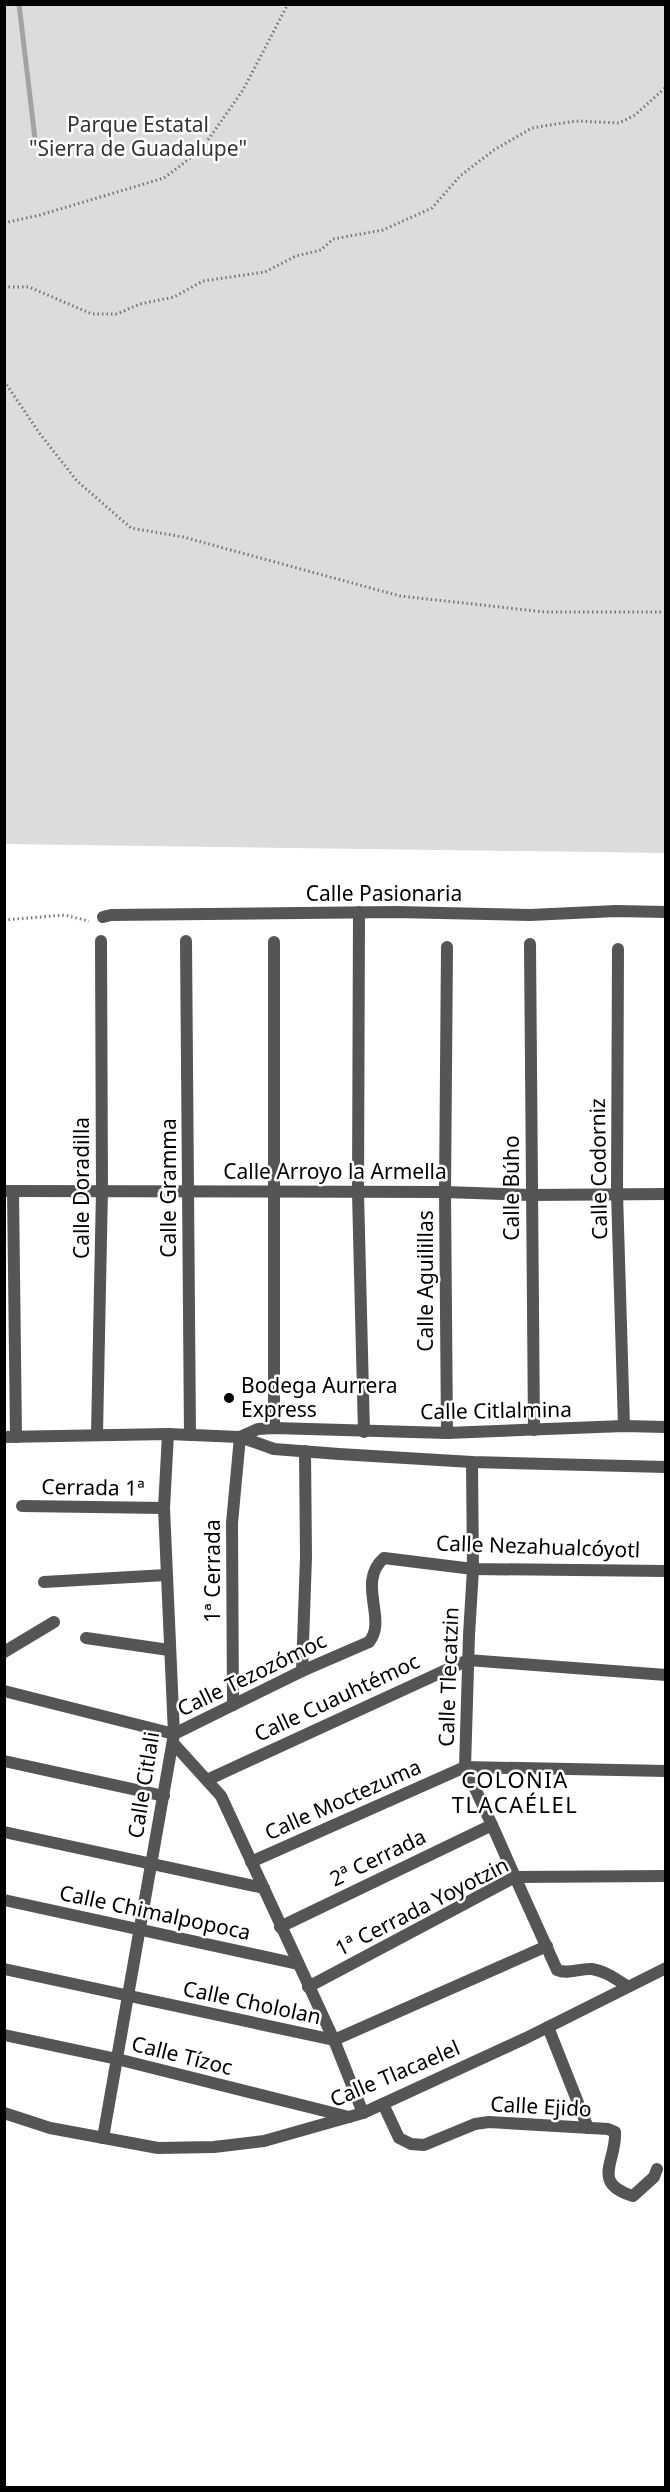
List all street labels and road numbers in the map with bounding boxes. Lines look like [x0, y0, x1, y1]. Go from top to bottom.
street label: Calle Pasionaria [306, 879, 462, 907]
street label: Calle Codorniz [583, 1098, 613, 1240]
street label: Calle Doradilla [67, 1117, 95, 1259]
street label: Calle Gramma [154, 1118, 182, 1258]
street label: Calle Búho [497, 1135, 525, 1241]
street label: Calle Arroyo la Armella [223, 1157, 447, 1185]
street label: Calle Aguilillas [411, 1210, 439, 1352]
street label: Calle Citlalmina [420, 1395, 572, 1425]
street label: Cerrada 1ª [41, 1472, 145, 1502]
street label: 1ª Cerrada [198, 1519, 226, 1623]
street label: Calle Nezahualcóyotl [435, 1528, 641, 1564]
street label: Calle Tlecatzin [432, 1607, 464, 1747]
street label: Calle Tezozómoc [172, 1626, 331, 1722]
street label: Calle Cuauhtémoc [250, 1647, 424, 1748]
street label: Calle Citlali [121, 1730, 165, 1840]
street label: Calle Moctezuma [260, 1752, 425, 1846]
street label: 2ª Cerrada [325, 1822, 430, 1892]
street label: 1ª Cerrada Yoyotzin [330, 1850, 513, 1962]
street label: Calle Chimalpopoca [57, 1878, 253, 1946]
street label: Calle Chololan [181, 1974, 324, 2030]
street label: Calle Tízoc [129, 2029, 236, 2081]
street label: Calle Tlacaelel [325, 2033, 464, 2113]
street label: Calle Ejido [490, 2089, 592, 2123]

